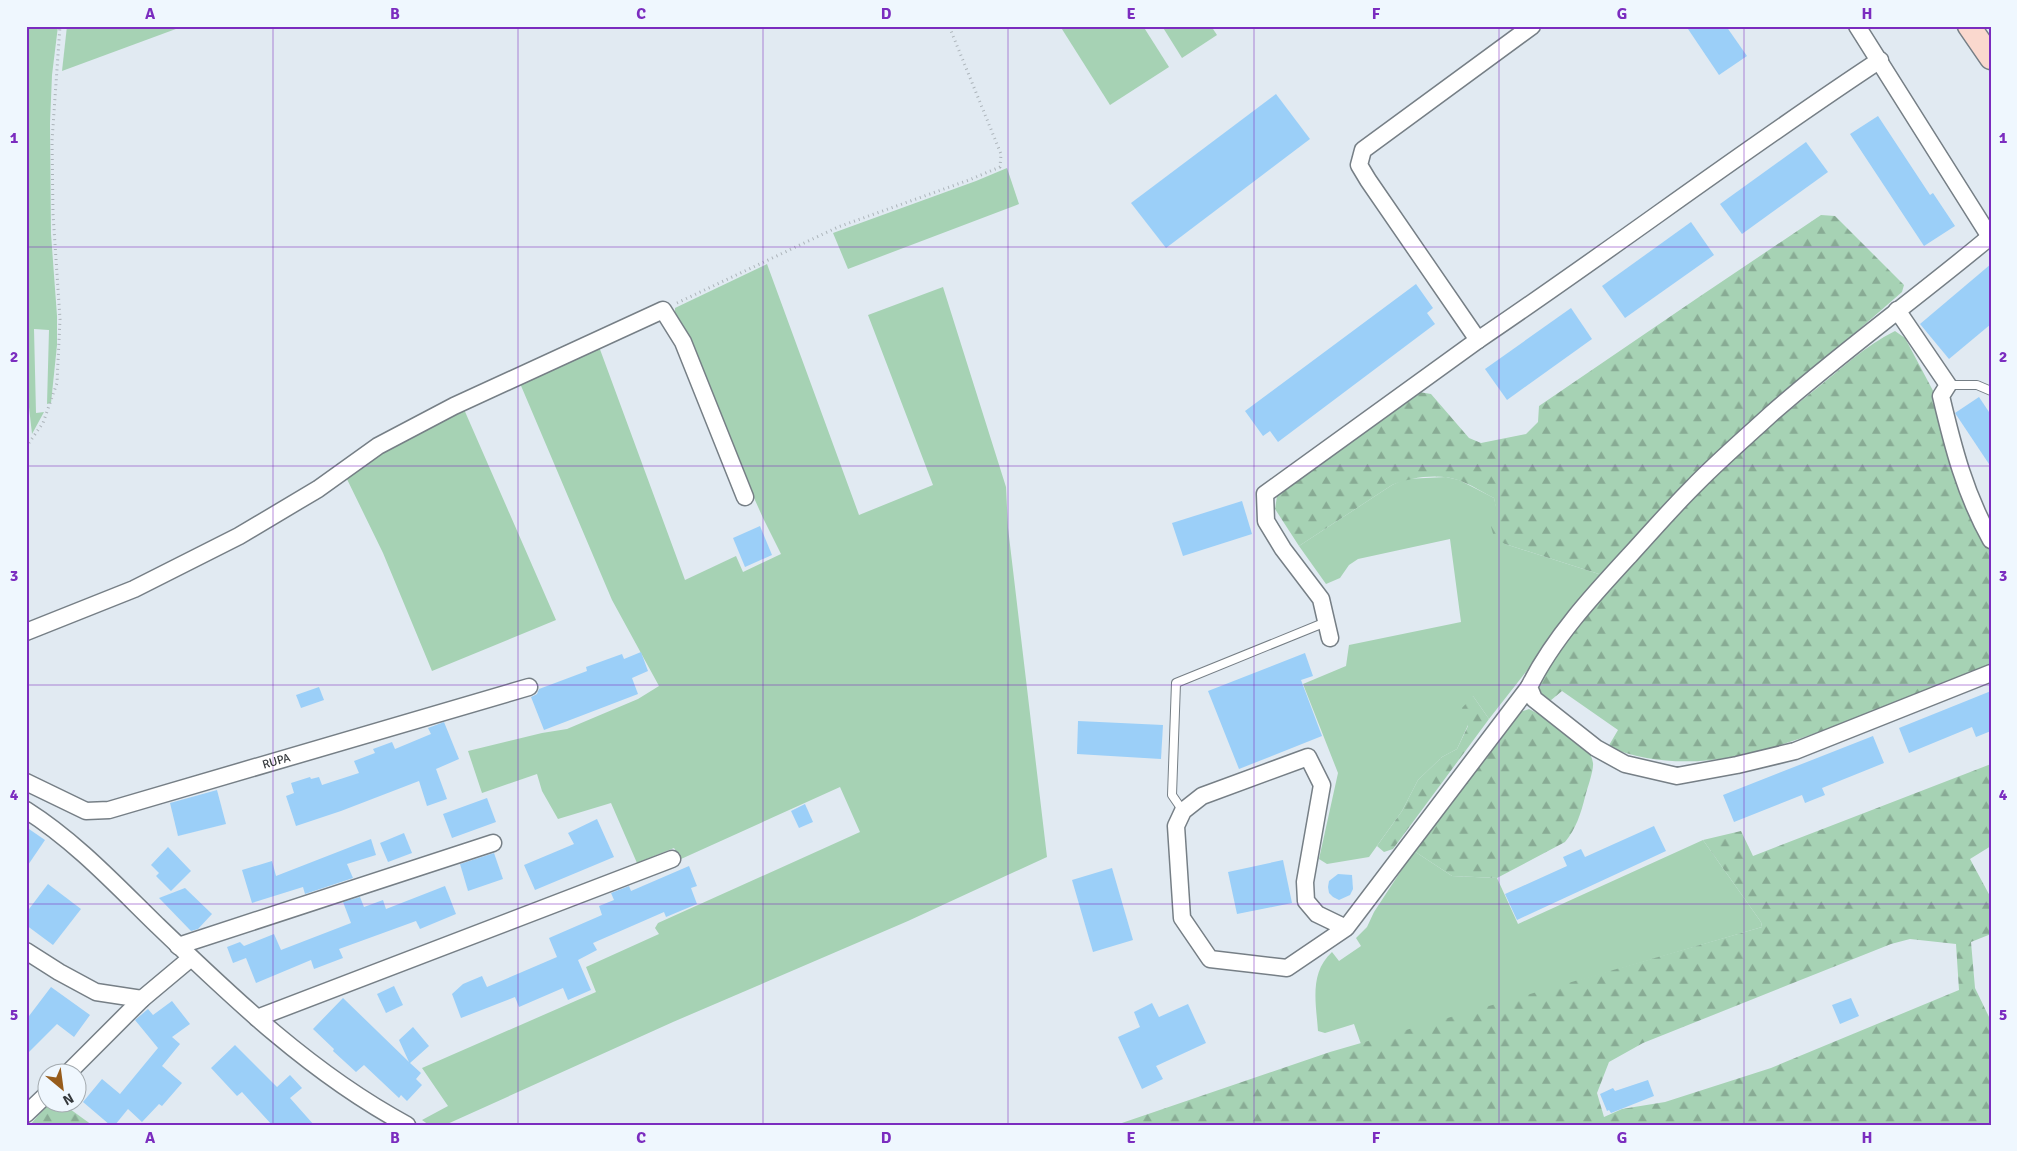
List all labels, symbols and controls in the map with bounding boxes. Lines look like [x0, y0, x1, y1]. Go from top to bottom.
text: A [145, 4, 156, 24]
text: B [390, 4, 400, 24]
text: C [636, 4, 646, 24]
text: D [881, 4, 892, 24]
text: E [1126, 4, 1136, 24]
text: F [1372, 4, 1381, 24]
text: G [1617, 4, 1627, 24]
text: H [1862, 4, 1872, 24]
text: 1 [10, 128, 19, 148]
text: 1 [1999, 128, 2008, 148]
text: 2 [10, 347, 18, 367]
text: 2 [1999, 347, 2007, 367]
text: 3 [10, 566, 18, 586]
text: 3 [1999, 566, 2007, 586]
street label: RUPA [261, 750, 293, 773]
text: 4 [10, 785, 19, 805]
text: 4 [1999, 785, 2008, 805]
text: 5 [10, 1005, 18, 1025]
text: 5 [1999, 1005, 2007, 1025]
north arrow [38, 1064, 88, 1114]
text: N [60, 1089, 76, 1109]
text: A [145, 1128, 156, 1148]
text: B [390, 1128, 400, 1148]
text: C [636, 1128, 646, 1148]
text: D [881, 1128, 892, 1148]
text: E [1126, 1128, 1136, 1148]
text: F [1372, 1128, 1381, 1148]
text: G [1617, 1128, 1627, 1148]
text: H [1862, 1128, 1872, 1148]

